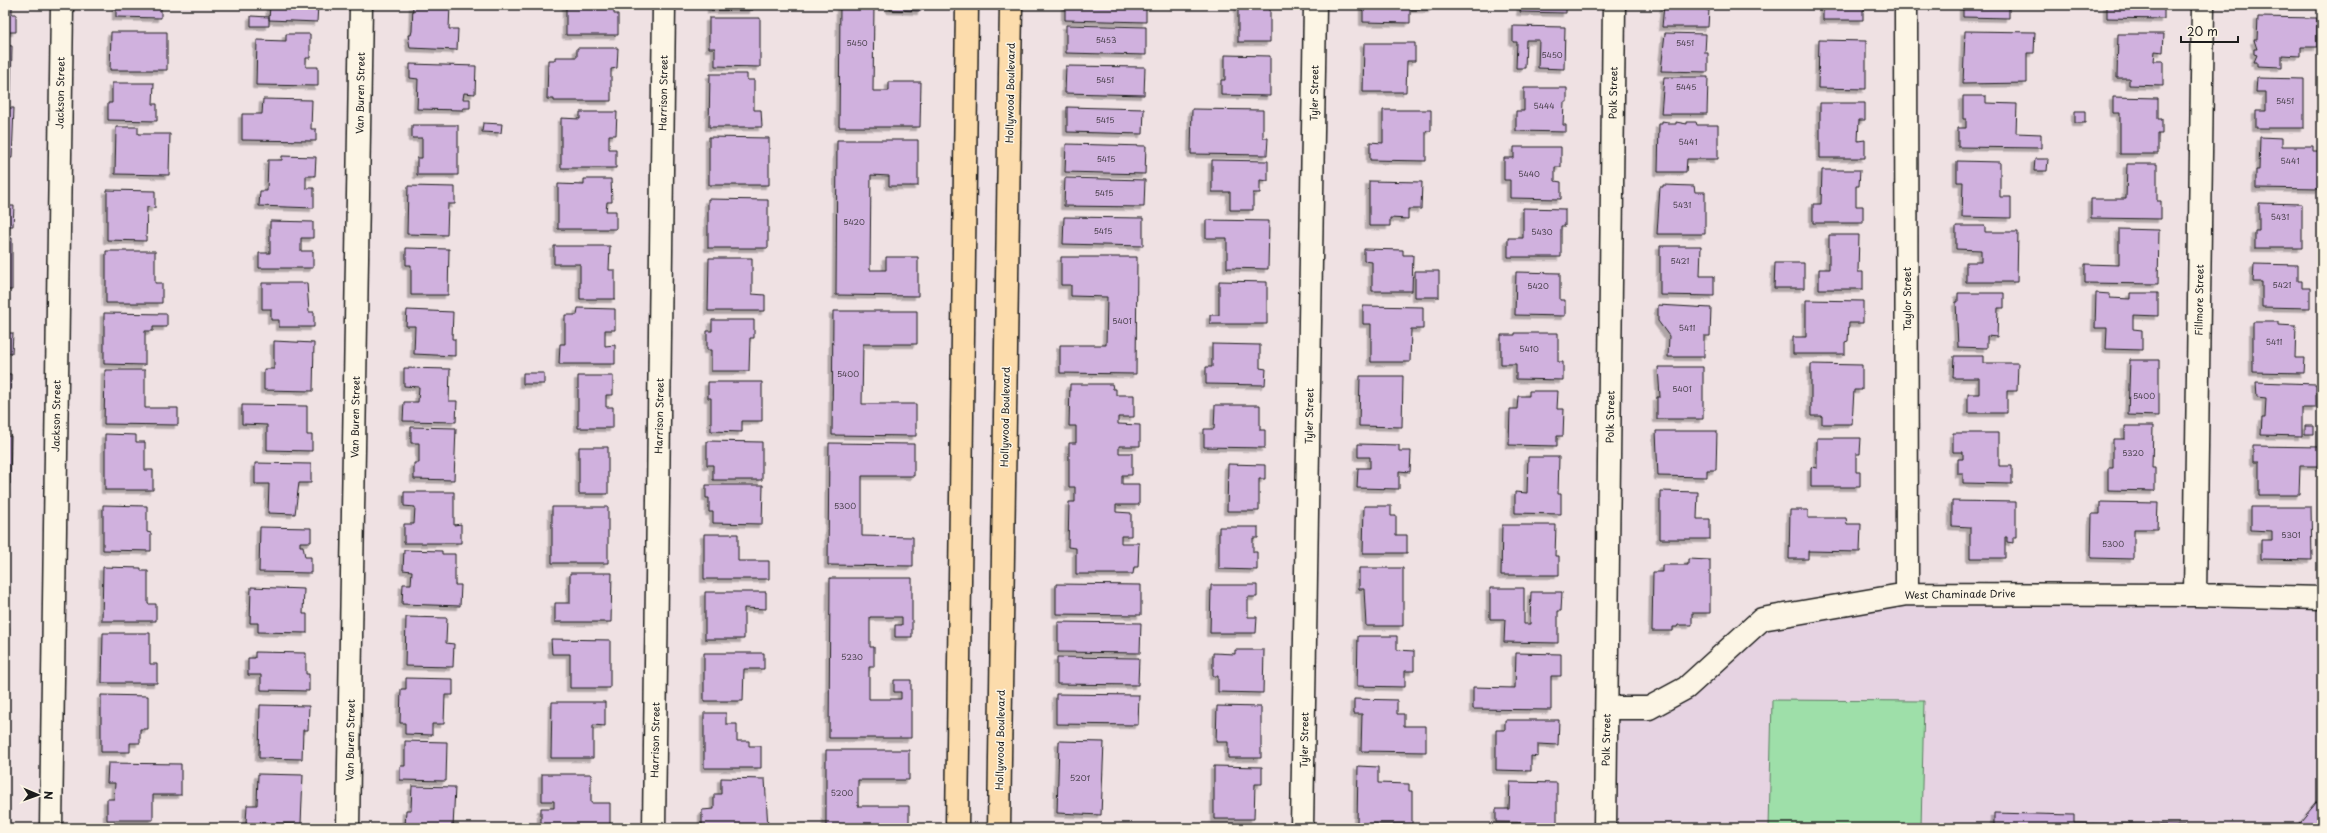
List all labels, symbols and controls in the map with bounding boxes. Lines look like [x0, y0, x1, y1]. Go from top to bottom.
scale bar [2181, 18, 2238, 44]
text: 20 m [2187, 22, 2218, 40]
house number: 5453 [1096, 34, 1116, 46]
house number: 5450 [846, 37, 868, 49]
house number: 5451 [1676, 37, 1694, 49]
street label: Hollywood Boulevard [1001, 43, 1018, 143]
house number: 5450 [1541, 49, 1563, 61]
street label: Van Buren Street [351, 52, 368, 134]
street label: Harrison Street [654, 55, 671, 131]
street label: Jackson Street [51, 57, 68, 129]
street label: Tyler Street [1306, 65, 1321, 121]
street label: Polk Street [1605, 66, 1620, 120]
house number: 5451 [1096, 74, 1114, 86]
house number: 5445 [1676, 81, 1696, 93]
house number: 5451 [2276, 95, 2294, 107]
house number: 5444 [1533, 100, 1555, 112]
house number: 5415 [1096, 114, 1114, 126]
house number: 5441 [1679, 136, 1697, 148]
house number: 5415 [1097, 153, 1115, 165]
house number: 5441 [2281, 155, 2299, 167]
house number: 5440 [1518, 168, 1540, 180]
house number: 5415 [1095, 187, 1113, 199]
house number: 5431 [1673, 199, 1691, 211]
house number: 5431 [2271, 211, 2289, 223]
house number: 5420 [843, 216, 865, 228]
house number: 5415 [1094, 225, 1112, 237]
house number: 5430 [1531, 226, 1553, 238]
house number: 5421 [1671, 255, 1689, 267]
street label: Fillmore Street [2190, 264, 2207, 336]
street label: Taylor Street [1899, 267, 1914, 331]
house number: 5421 [2273, 279, 2291, 291]
house number: 5420 [1527, 280, 1549, 292]
house number: 5401 [1112, 315, 1132, 327]
house number: 5411 [1679, 322, 1695, 334]
house number: 5411 [2266, 336, 2282, 348]
house number: 5410 [1519, 343, 1539, 355]
street label: Hollywood Boulevard [996, 367, 1013, 467]
house number: 5400 [837, 368, 859, 380]
street label: Van Buren Street [346, 376, 363, 458]
street label: Harrison Street [650, 378, 667, 454]
street label: Jackson Street [47, 380, 64, 452]
house number: 5401 [1672, 383, 1692, 395]
street label: Tyler Street [1301, 388, 1316, 444]
street label: Polk Street [1602, 390, 1617, 444]
house number: 5400 [2133, 390, 2155, 402]
house number: 5320 [2122, 447, 2144, 459]
house number: 5300 [834, 500, 856, 512]
house number: 5301 [2281, 529, 2301, 541]
house number: 5300 [2102, 538, 2124, 550]
street label: West Chaminade Drive [1904, 585, 2016, 602]
house number: 5230 [841, 651, 863, 663]
street label: Hollywood Boulevard [991, 690, 1008, 790]
street label: Van Buren Street [341, 699, 358, 781]
street label: Harrison Street [646, 702, 663, 778]
street label: Tyler Street [1296, 712, 1311, 768]
street label: Polk Street [1598, 713, 1613, 767]
house number: 5201 [1070, 772, 1091, 784]
north arrow [18, 775, 58, 815]
house number: 5200 [831, 787, 853, 799]
text: N [40, 791, 57, 800]

